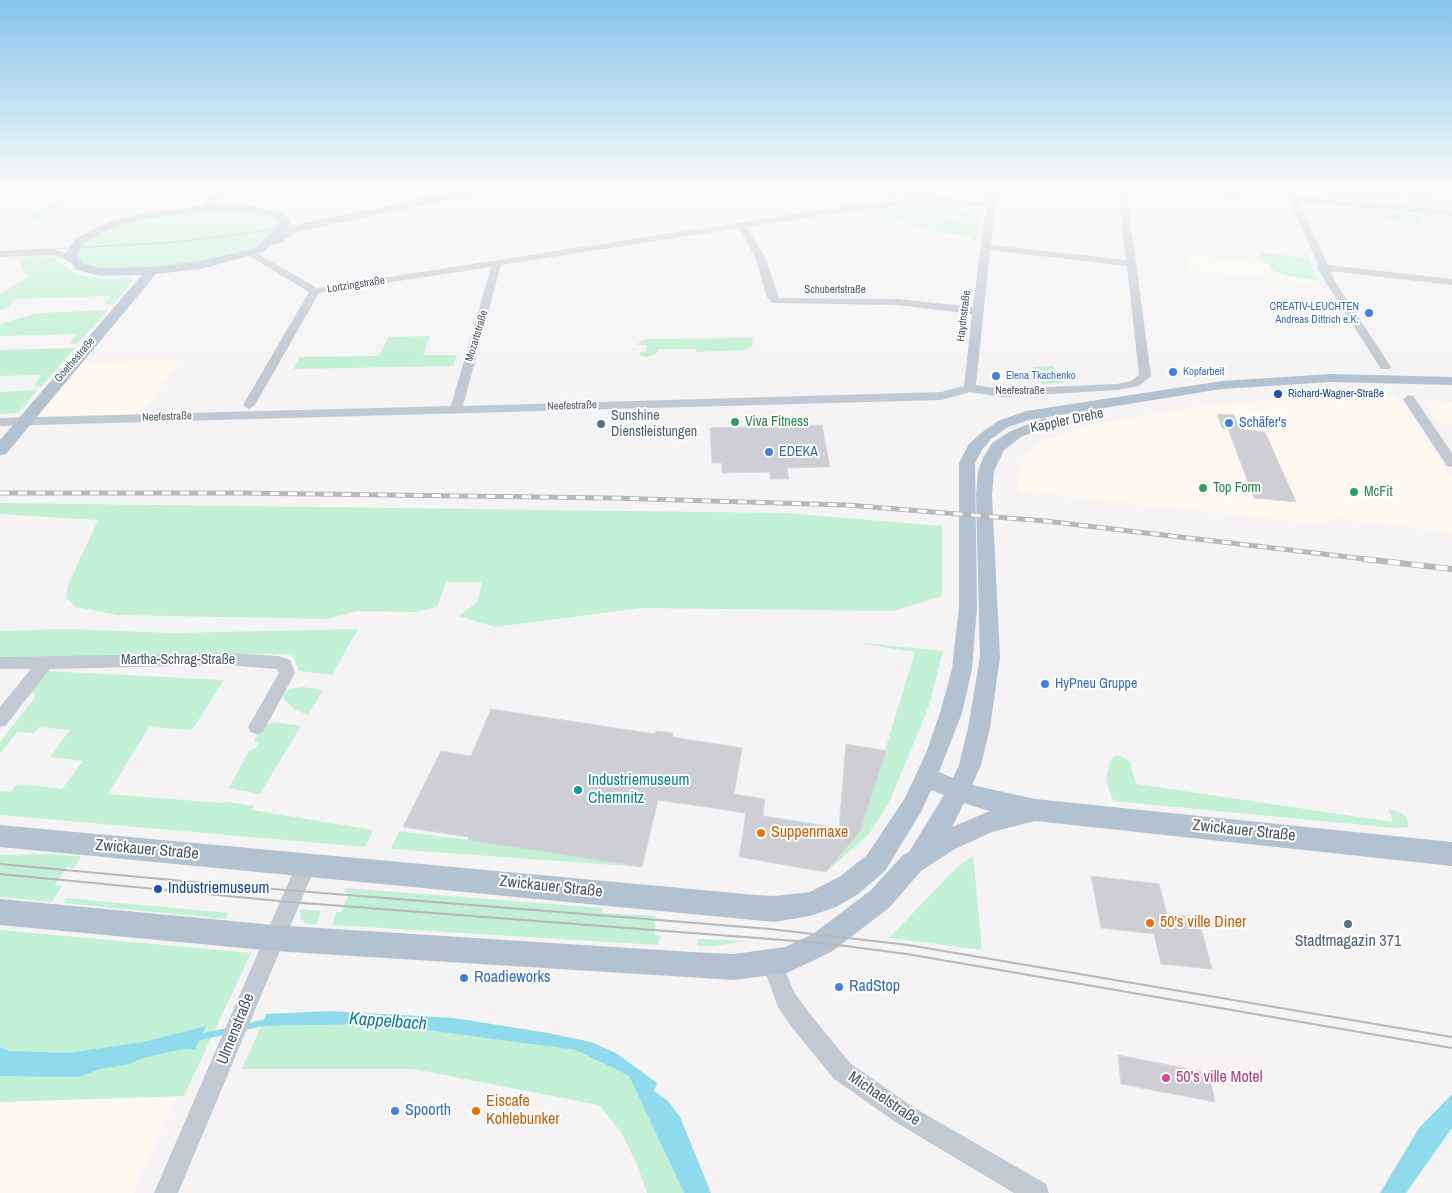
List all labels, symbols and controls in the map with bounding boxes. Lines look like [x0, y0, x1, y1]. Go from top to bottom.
street label: Lortzingstraße [326, 274, 386, 296]
street label: Schubertstraße [804, 283, 866, 297]
street label: Haydnstraße [954, 290, 974, 342]
place label: CREATIV-LEUCHTEN Andreas Dittrich e.K. [1269, 300, 1359, 326]
marker: CREATIV-LEUCHTEN Andreas Dittrich e.K. [1363, 307, 1375, 319]
street label: Mozartstraße [463, 309, 491, 363]
street label: Goethestraße [52, 335, 98, 385]
place label: Kopfarbeit [1183, 365, 1225, 379]
marker: Kopfarbeit [1167, 366, 1179, 378]
place label: Elena Tkachenko [1006, 369, 1076, 383]
marker: Elena Tkachenko [990, 370, 1002, 382]
street label: Neefestraße [995, 384, 1045, 398]
place label: Richard-Wagner-Straße [1288, 387, 1384, 401]
marker: Richard-Wagner-Straße [1272, 388, 1284, 400]
street label: Neefestraße [547, 399, 597, 413]
street label: Kappler Drehe [1029, 405, 1105, 437]
place label: Sunshine Dienstleistungen [611, 408, 697, 441]
street label: Neefestraße [142, 410, 192, 424]
place label: Viva Fitness [745, 414, 809, 430]
place label: Schäfer's [1239, 415, 1287, 431]
marker: Viva Fitness [729, 416, 741, 428]
marker: Schäfer's [1223, 417, 1235, 429]
marker: Sunshine Dienstleistungen [595, 418, 607, 430]
place label: EDEKA [779, 444, 818, 460]
marker: EDEKA [763, 446, 775, 458]
place label: Top Form [1213, 480, 1261, 496]
marker: Top Form [1197, 482, 1209, 494]
place label: McFit [1364, 484, 1393, 500]
marker: McFit [1348, 486, 1360, 498]
street label: Martha-Schrag-Straße [121, 652, 235, 668]
place label: HyPneu Gruppe [1055, 676, 1137, 692]
marker: HyPneu Gruppe [1039, 678, 1051, 690]
place label: Industriemuseum Chemnitz [588, 771, 689, 809]
marker: Industriemuseum Chemnitz [572, 784, 584, 796]
street label: Zwickauer Straße [1192, 816, 1296, 846]
place label: Suppenmaxe [771, 823, 848, 843]
marker: Suppenmaxe [755, 827, 767, 839]
street label: Zwickauer Straße [95, 836, 199, 864]
street label: Zwickauer Straße [499, 872, 603, 902]
place label: Industriemuseum [168, 879, 269, 899]
marker: Industriemuseum [152, 883, 164, 895]
place label: 50's ville Diner [1160, 913, 1246, 933]
marker: 50's ville Diner [1144, 917, 1156, 929]
marker: Stadtmagazin 371 [1342, 918, 1354, 930]
place label: Stadtmagazin 371 [1295, 932, 1401, 952]
place label: Roadieworks [474, 968, 551, 988]
marker: Roadieworks [458, 972, 470, 984]
place label: RadStop [849, 977, 900, 997]
marker: RadStop [833, 981, 845, 993]
street label: Ulmenstraße [213, 991, 259, 1067]
water label: Kappelbach [348, 1009, 428, 1035]
street label: Michaelstraße [844, 1068, 924, 1130]
place label: 50’s ville Motel [1176, 1068, 1263, 1088]
marker: 50’s ville Motel [1160, 1072, 1172, 1084]
place label: Eiscafe Kohlebunker [486, 1092, 560, 1130]
place label: Spoorth [405, 1101, 451, 1121]
marker: Spoorth [389, 1105, 401, 1117]
marker: Eiscafe Kohlebunker [470, 1105, 482, 1117]

